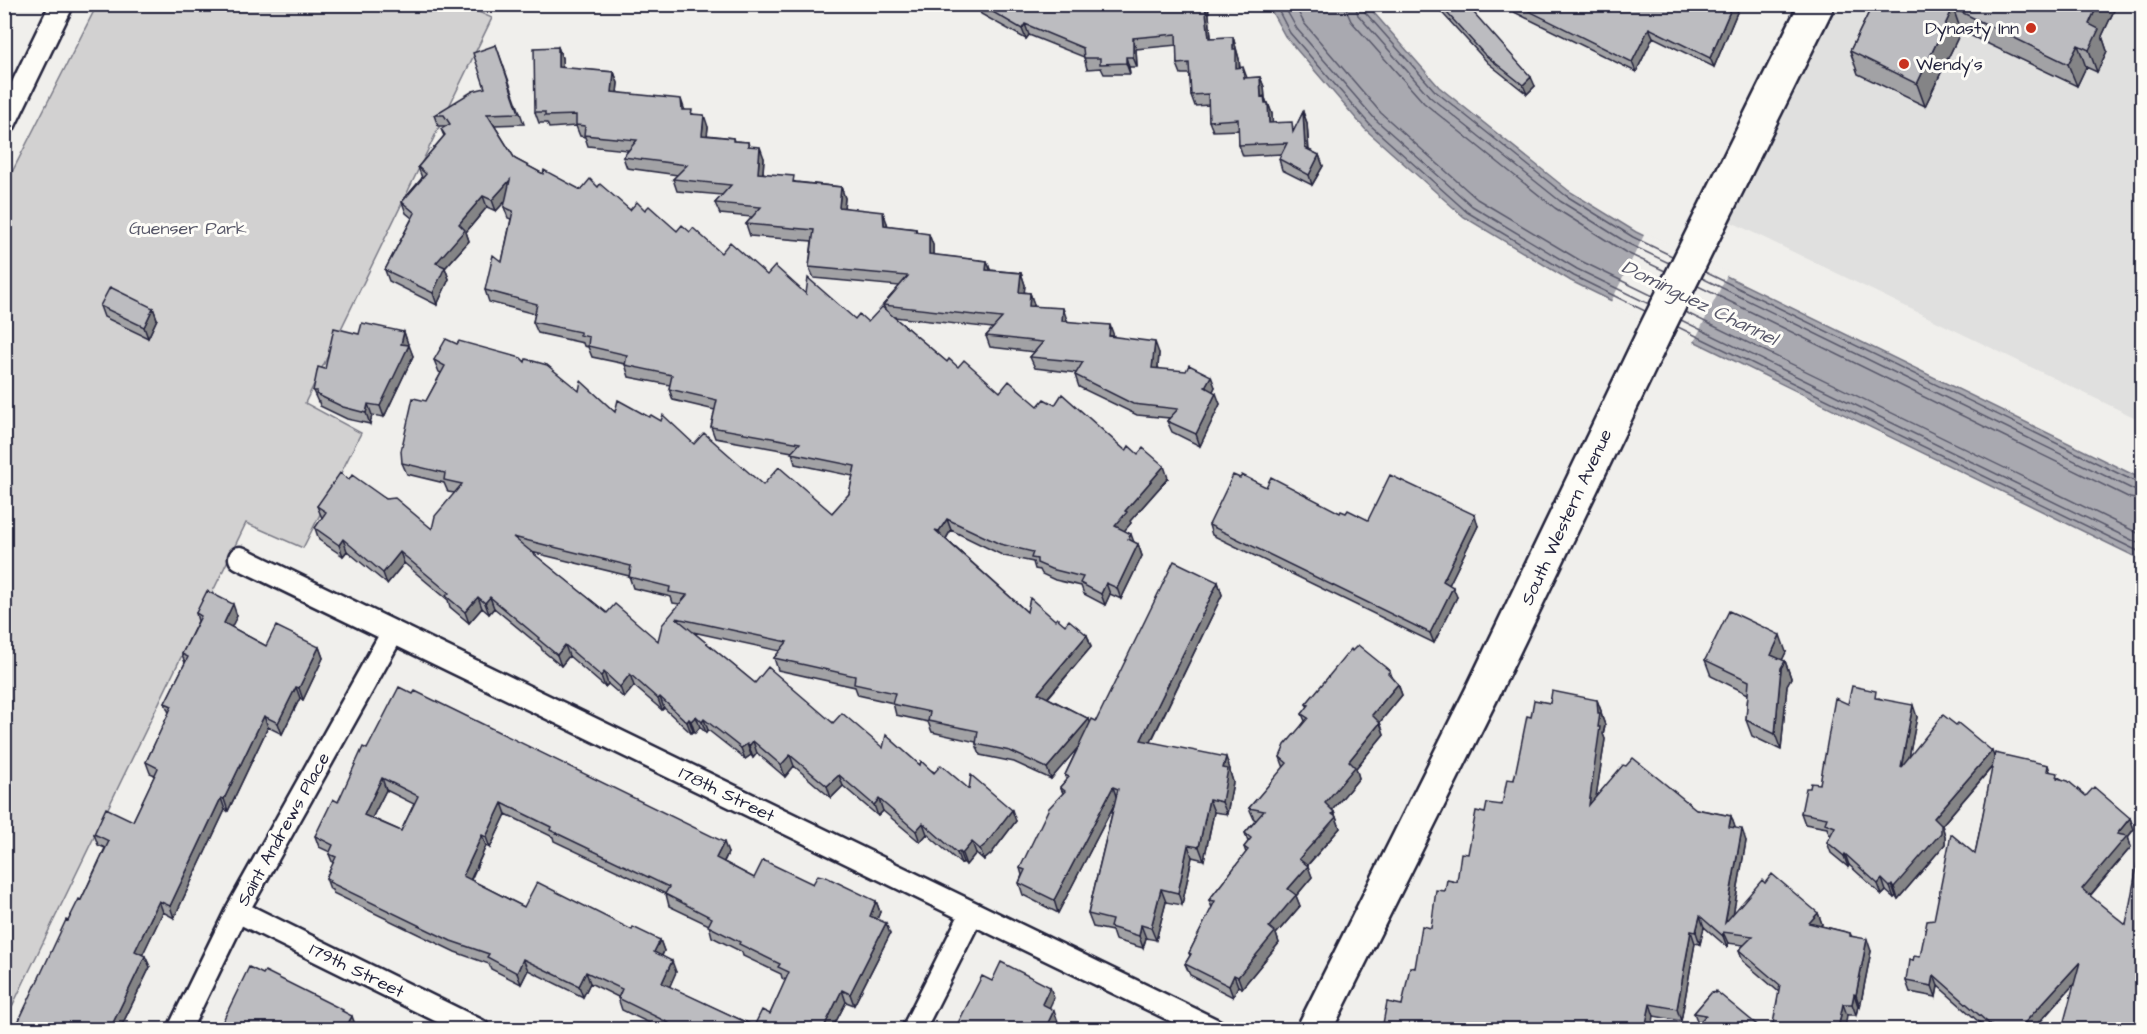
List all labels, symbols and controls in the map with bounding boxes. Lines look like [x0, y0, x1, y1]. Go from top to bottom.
place label: Dynasty Inn [1925, 16, 2019, 42]
marker: Dynasty Inn [2024, 21, 2038, 35]
place label: Wendy's [1916, 52, 1983, 78]
marker: Wendy's [1897, 57, 1911, 71]
park label: Guenser Park [129, 216, 247, 241]
water label: Dominguez Channel [1616, 253, 1785, 355]
street label: South Western Avenue [1515, 425, 1618, 609]
street label: Saint Andrews Place [231, 748, 336, 910]
street label: 178th Street [675, 760, 780, 829]
street label: 179th Street [305, 937, 409, 1004]

